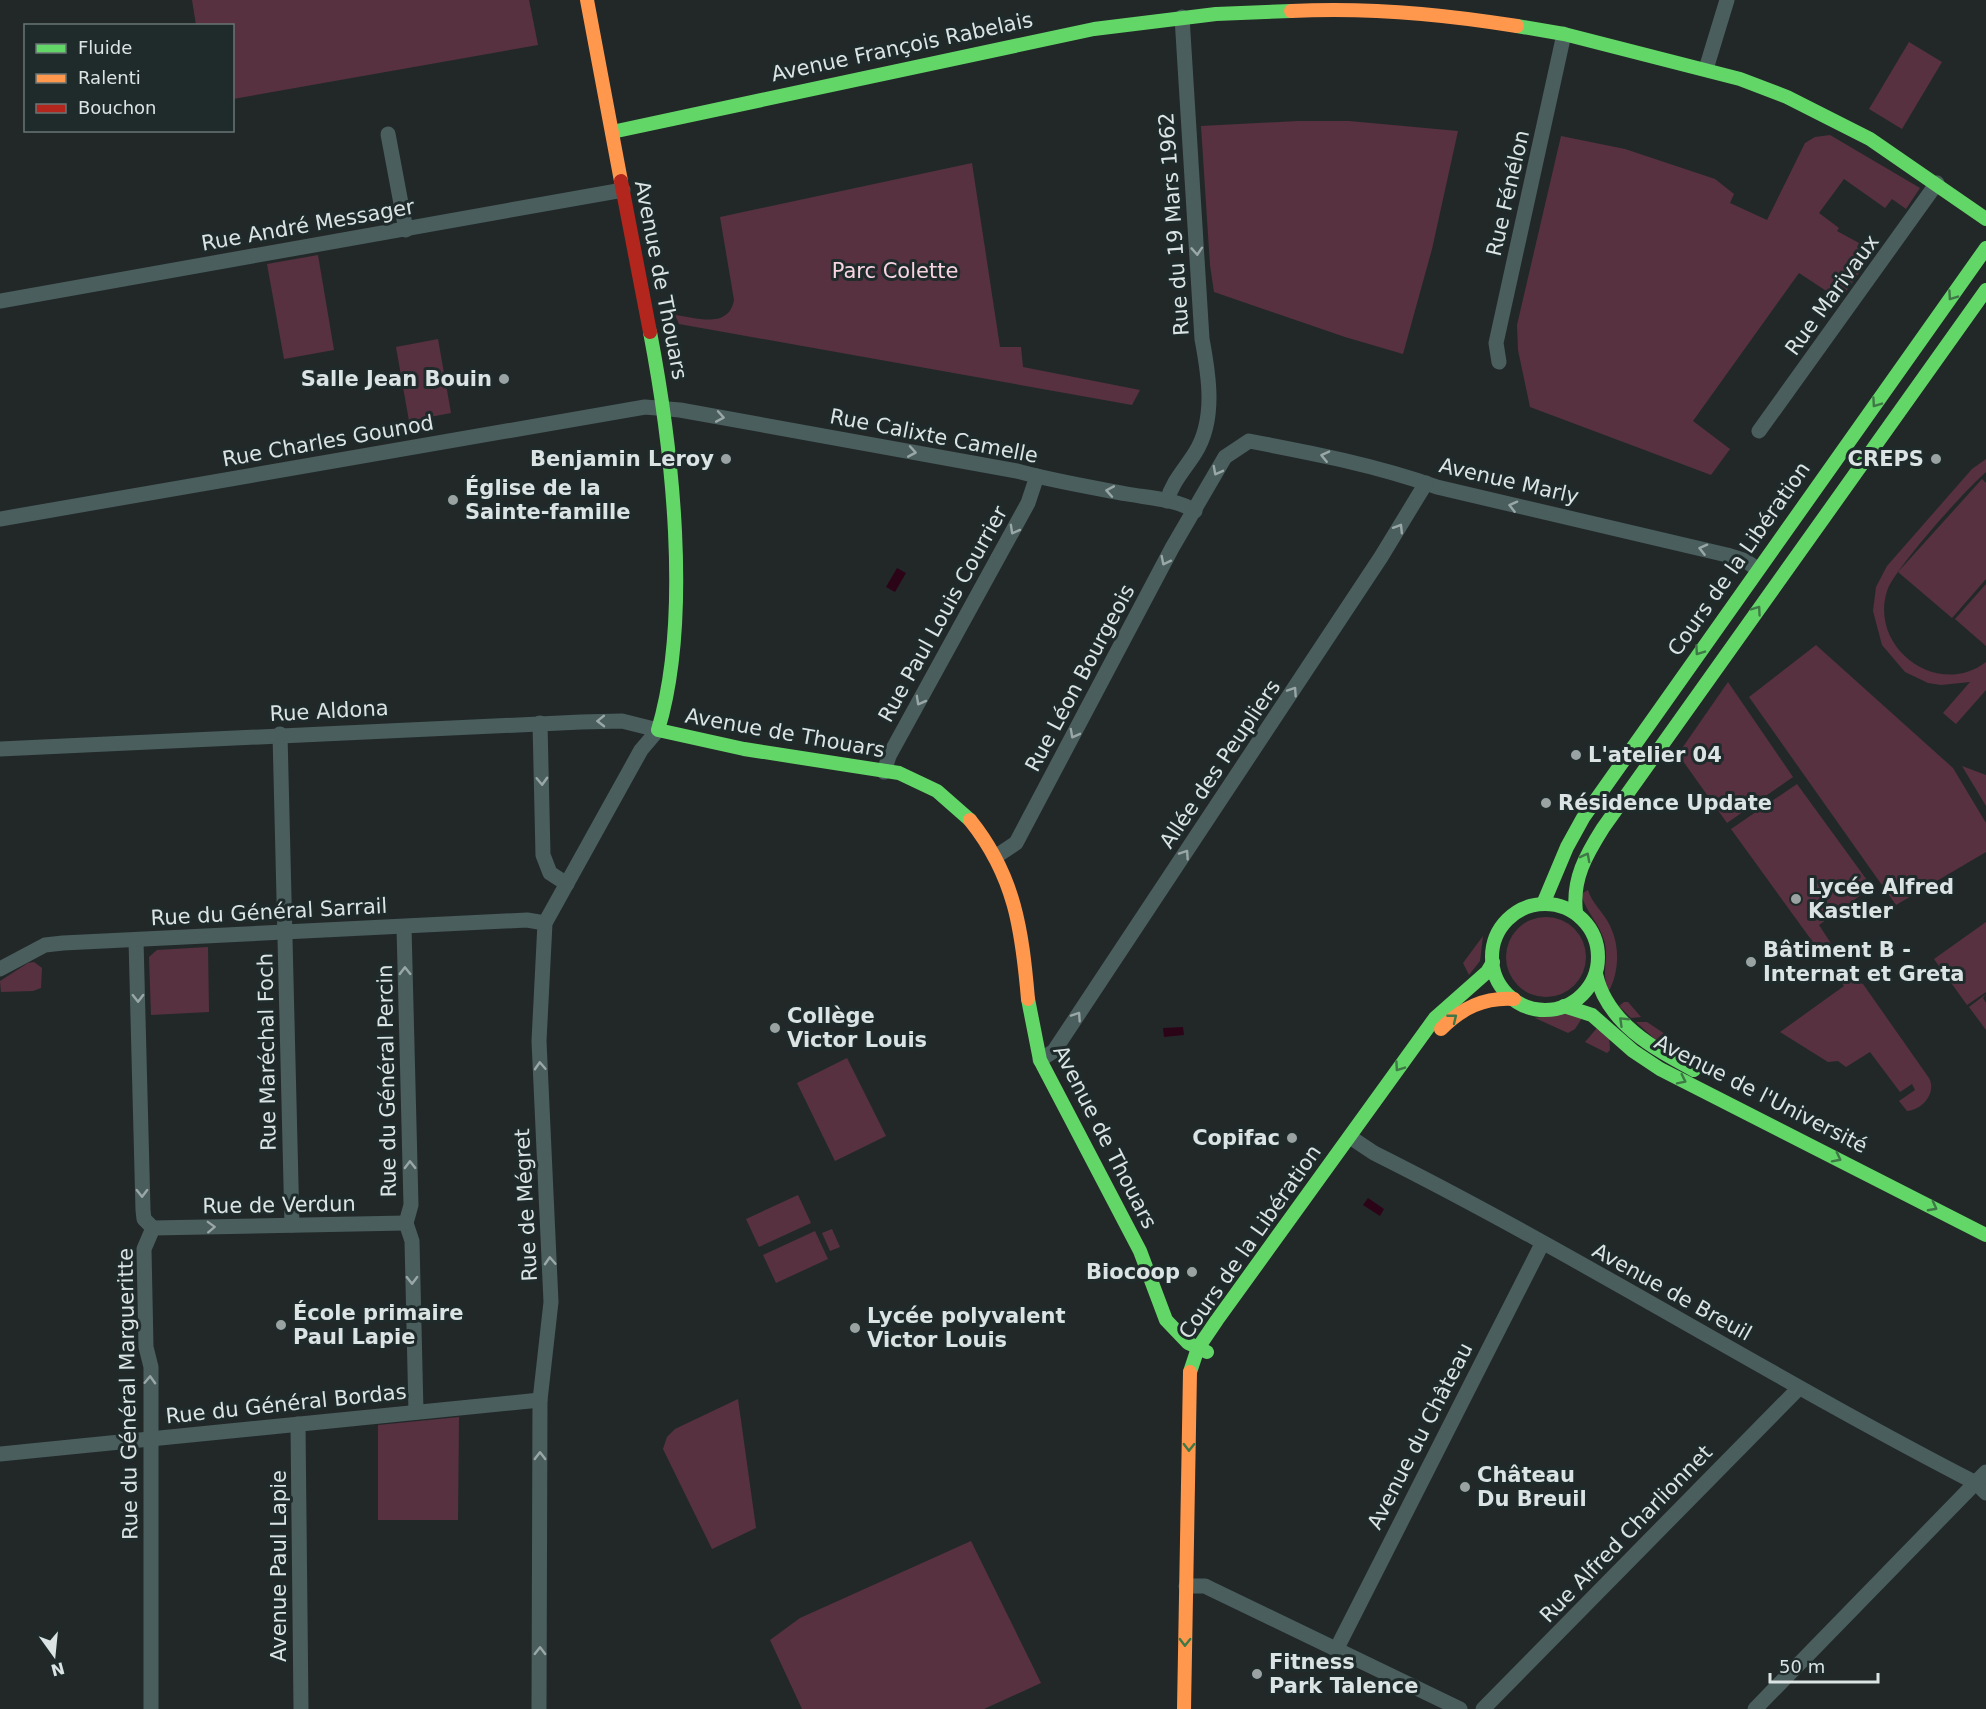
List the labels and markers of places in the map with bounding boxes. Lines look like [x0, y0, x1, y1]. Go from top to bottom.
place label: Salle Jean Bouin [301, 367, 492, 391]
marker: Salle Jean Bouin [497, 372, 511, 386]
place label: Benjamin Leroy [530, 447, 714, 471]
place label: CREPS [1848, 447, 1924, 471]
marker: Benjamin Leroy [719, 452, 733, 466]
marker: CREPS [1929, 452, 1943, 466]
place label: Église de la Sainte-famille [465, 475, 630, 524]
marker: Église de la Sainte-famille [446, 493, 460, 507]
place label: L'atelier 04 [1588, 743, 1722, 767]
marker: L'atelier 04 [1569, 748, 1583, 762]
place label: Résidence Update [1558, 791, 1772, 815]
marker: Résidence Update [1539, 796, 1553, 810]
place label: Lycée Alfred Kastler [1808, 875, 1954, 923]
marker: Lycée Alfred Kastler [1789, 892, 1803, 906]
place label: Bâtiment B - Internat et Greta [1763, 938, 1965, 986]
marker: Bâtiment B - Internat et Greta [1744, 955, 1758, 969]
place label: Collège Victor Louis [787, 1004, 927, 1052]
marker: Collège Victor Louis [768, 1021, 782, 1035]
place label: Copifac [1192, 1126, 1280, 1150]
marker: Copifac [1285, 1131, 1299, 1145]
place label: Biocoop [1086, 1260, 1180, 1284]
marker: Biocoop [1185, 1265, 1199, 1279]
place label: École primaire Paul Lapie [293, 1300, 463, 1349]
place label: Lycée polyvalent Victor Louis [867, 1304, 1066, 1352]
marker: École primaire Paul Lapie [274, 1318, 288, 1332]
marker: Lycée polyvalent Victor Louis [848, 1321, 862, 1335]
place label: Château Du Breuil [1477, 1463, 1587, 1511]
marker: Château Du Breuil [1458, 1480, 1472, 1494]
place label: Fitness Park Talence [1269, 1650, 1419, 1698]
marker: Fitness Park Talence [1250, 1667, 1264, 1681]

